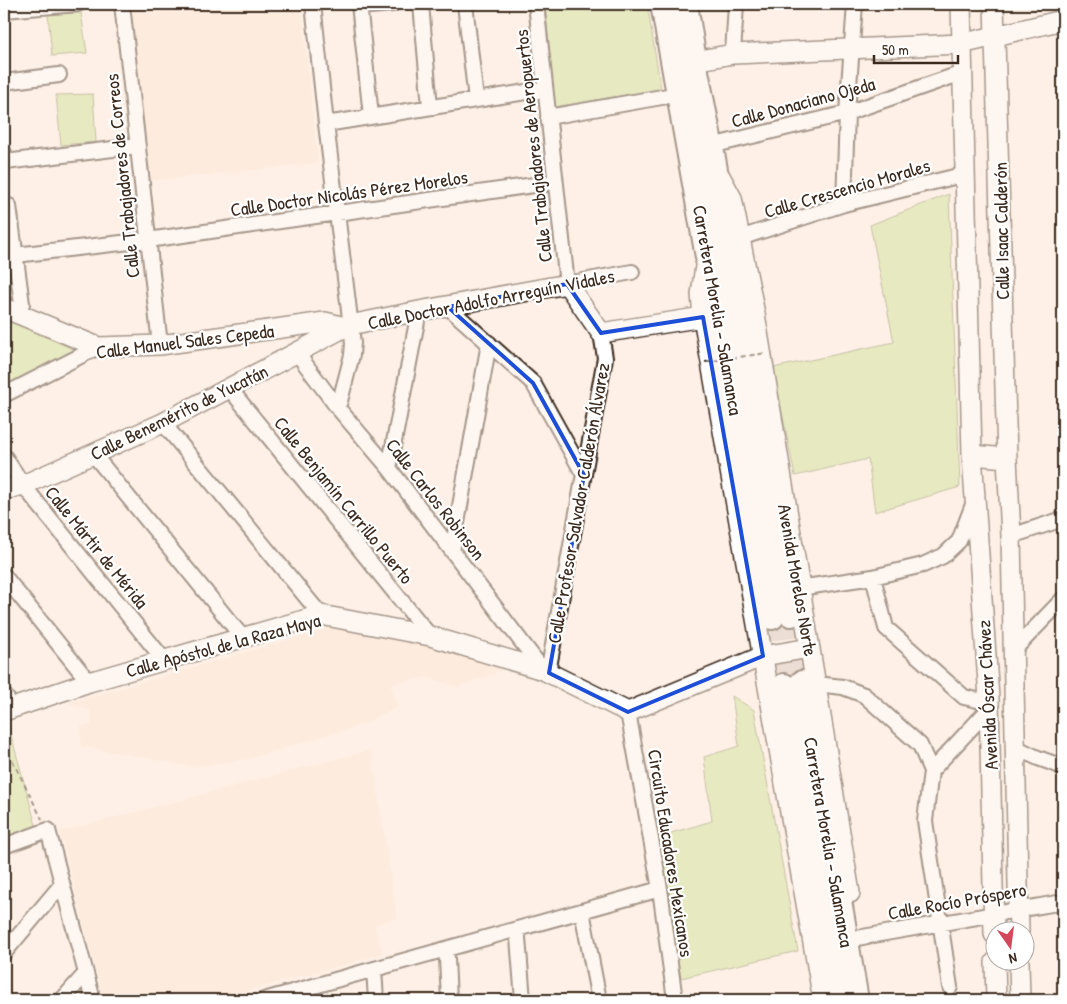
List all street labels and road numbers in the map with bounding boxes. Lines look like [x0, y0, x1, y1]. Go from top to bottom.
street label: Calle Trabajadores de Aeropuertos [508, 28, 558, 264]
street label: Calle Donaciano Ojeda [728, 70, 878, 134]
street label: Calle Trabajadores de Correos [98, 73, 146, 279]
street label: Calle Crescencio Morales [761, 152, 933, 224]
street label: Calle Isaac Calderón [987, 162, 1015, 300]
street label: Calle Doctor Nicolás Pérez Morelos [229, 163, 469, 223]
street label: Carretera Morelia - Salamanca [687, 203, 749, 418]
street label: Calle Doctor Adolfo Arreguín Vidales [366, 262, 616, 336]
street label: Calle Manuel Sales Cepeda [95, 317, 276, 365]
street label: Calle Benemérito de Yucatán [86, 358, 272, 466]
street label: Calle Profesor Salvador Calderón Álvarez [541, 361, 615, 645]
street label: Calle Benjamín Carrillo Puerto [268, 411, 420, 589]
street label: Calle Carlos Robinson [380, 433, 492, 565]
street label: Calle Mártir de Mérida [39, 480, 155, 614]
street label: Avenida Morelos Norte [772, 502, 824, 658]
street label: Calle Apóstol de la Raza Maya [123, 606, 324, 683]
street label: Avenida Óscar Chávez [970, 619, 1004, 771]
street label: Carretera Morelia - Salamanca [798, 735, 860, 950]
street label: Circuito Educadores Mexicanos [642, 747, 700, 959]
street label: Calle Rocío Próspero [886, 876, 1029, 926]

